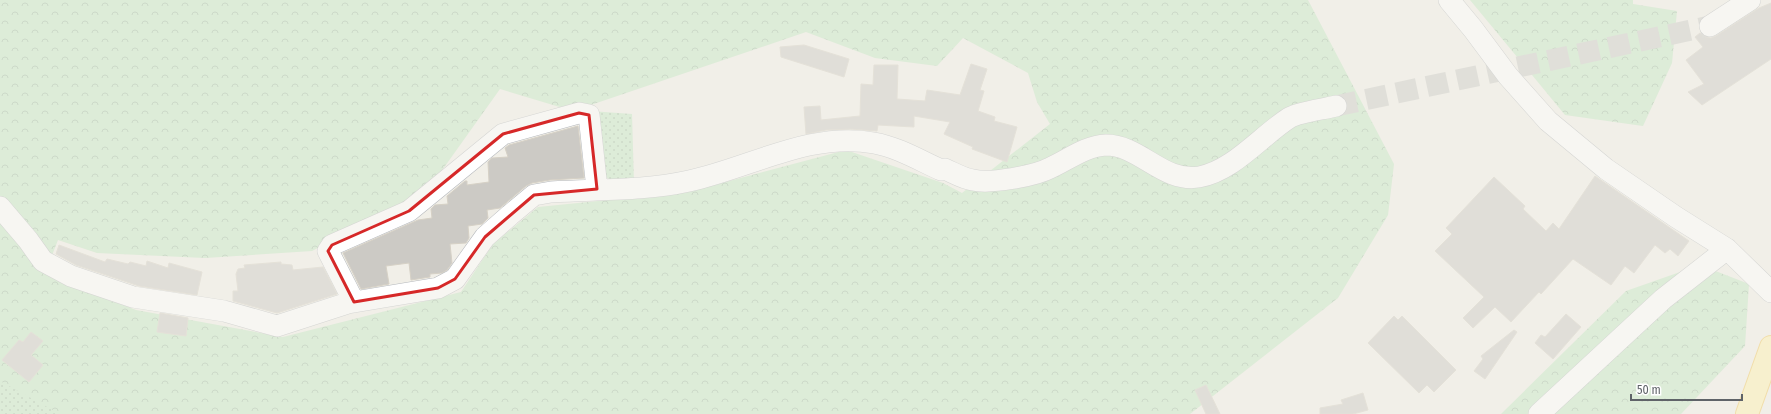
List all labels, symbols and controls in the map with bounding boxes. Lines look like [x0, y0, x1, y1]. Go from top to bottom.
scale bar [1631, 376, 1742, 402]
text: 50 m [1637, 383, 1661, 397]

